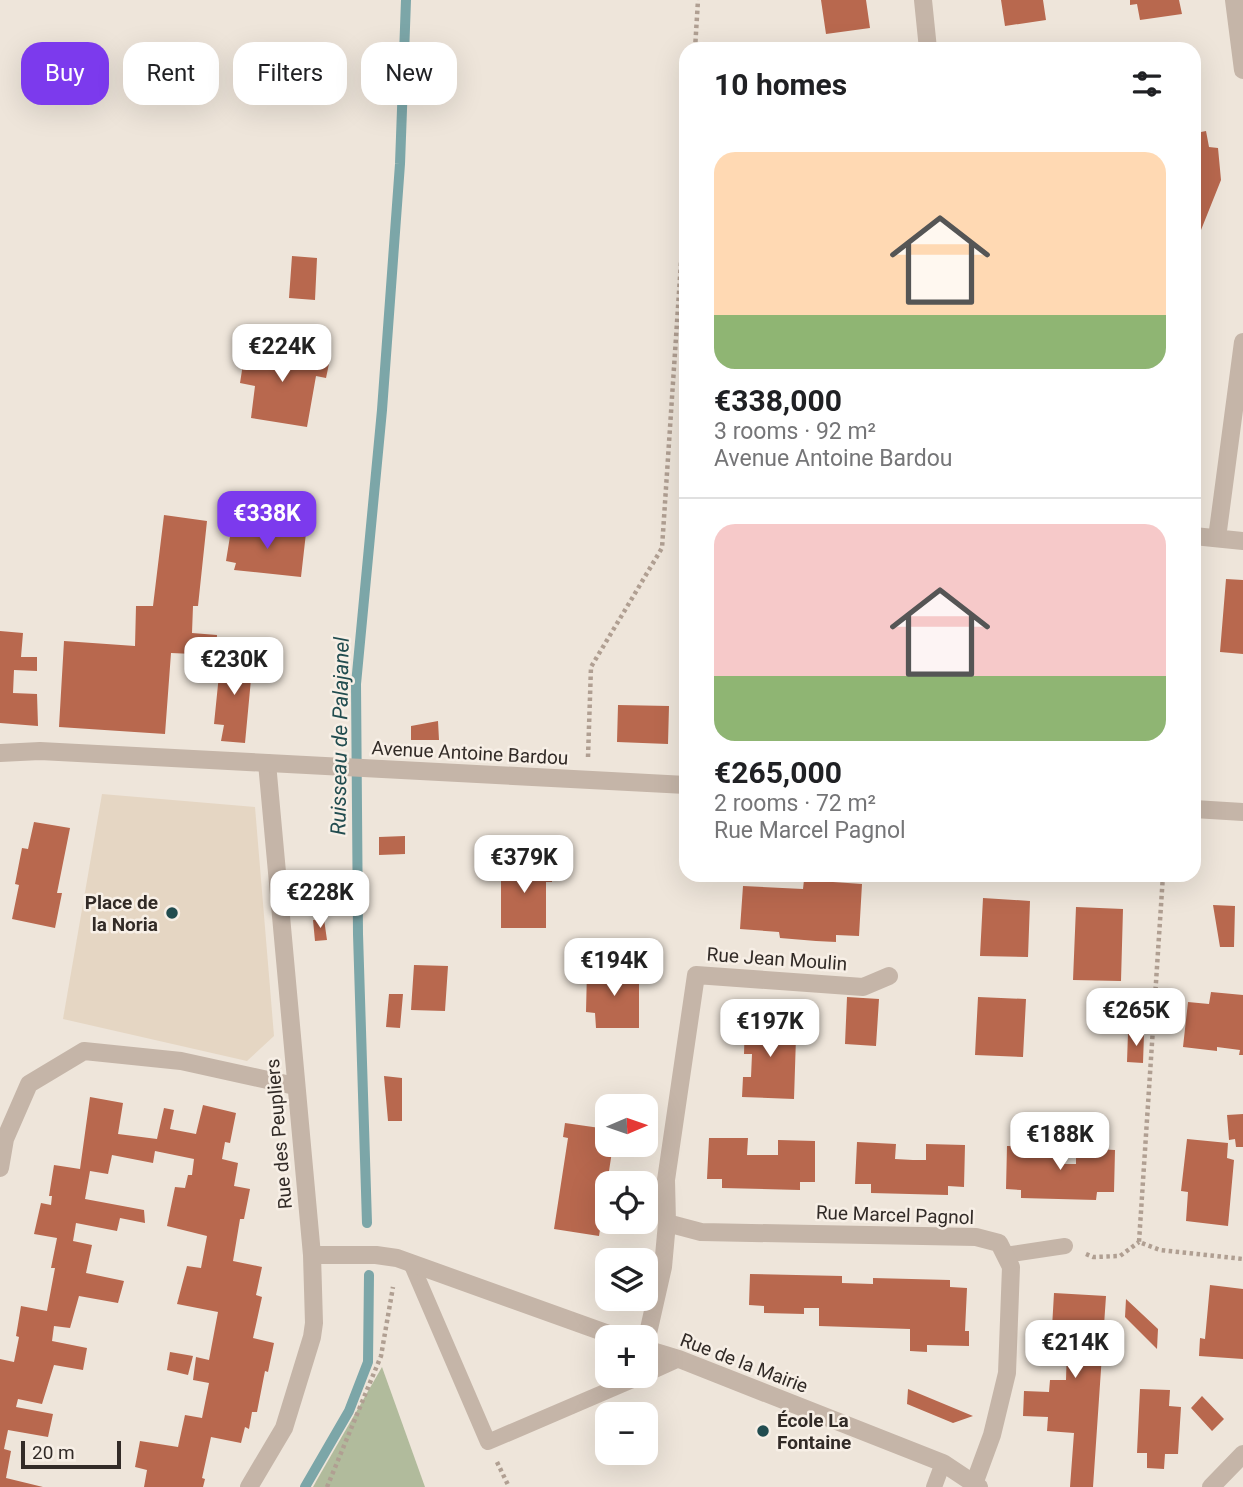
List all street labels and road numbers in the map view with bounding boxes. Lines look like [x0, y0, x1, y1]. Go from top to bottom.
street label: Avenue Antoine Bardou [371, 736, 569, 770]
street label: Rue Jean Moulin [706, 943, 848, 975]
street label: Rue des Peupliers [261, 1058, 297, 1210]
street label: Rue Marcel Pagnol [815, 1201, 975, 1229]
street label: Rue de la Mairie [677, 1328, 811, 1398]

